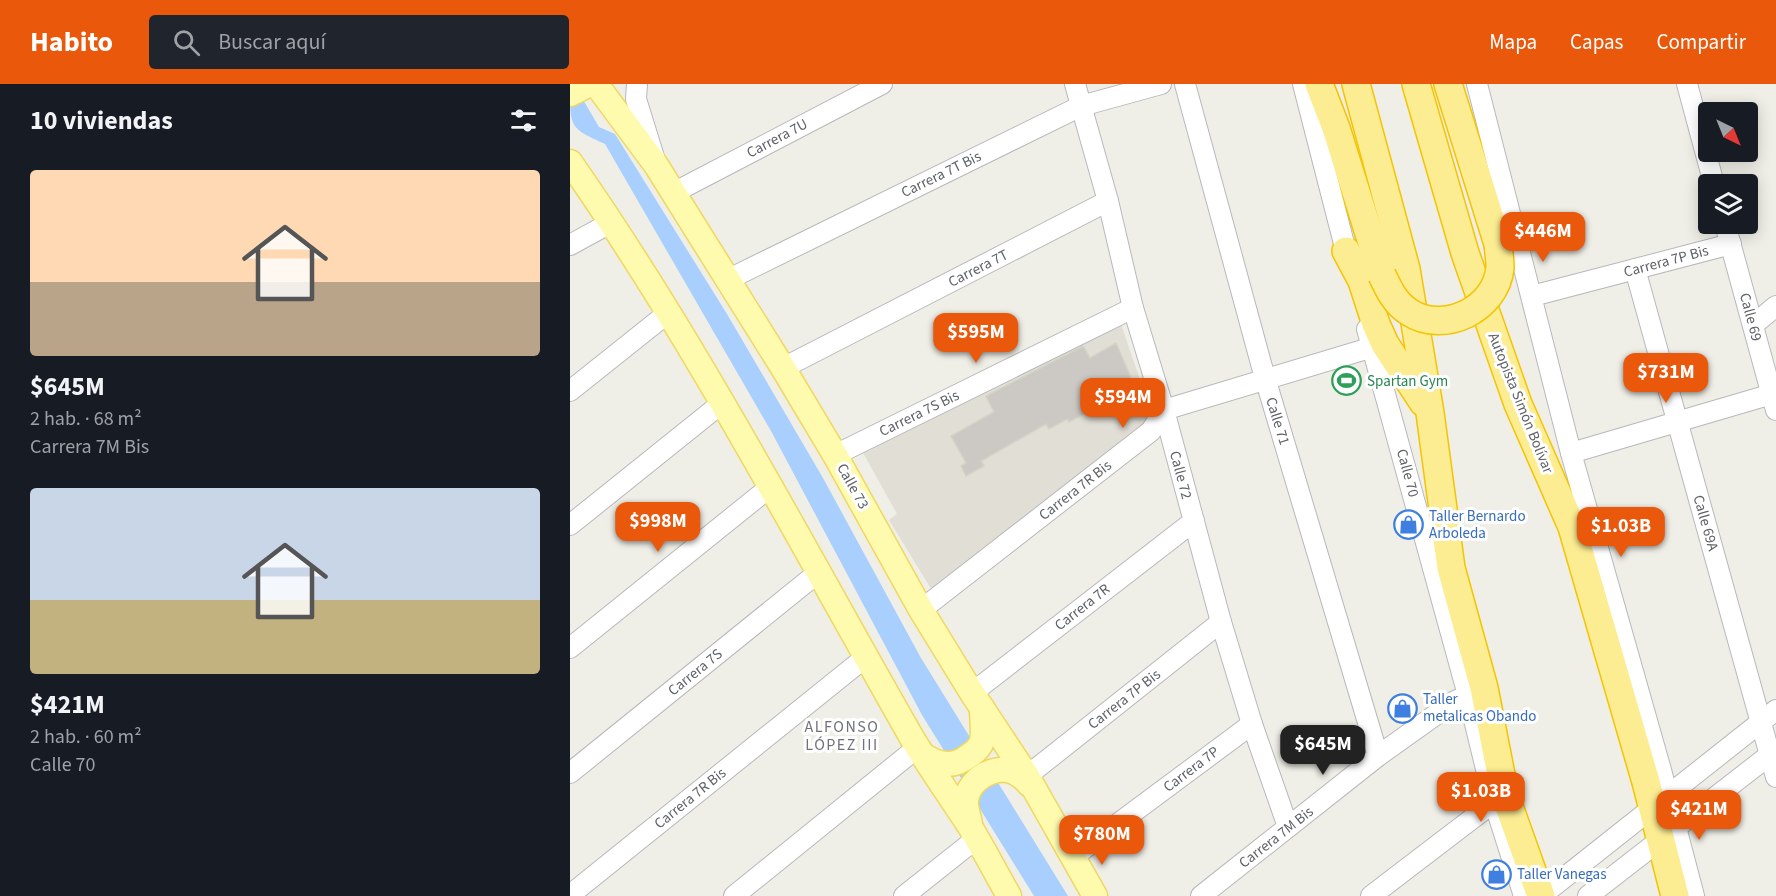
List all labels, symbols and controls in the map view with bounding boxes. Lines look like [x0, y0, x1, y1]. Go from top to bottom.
search box [149, 15, 569, 69]
text: Habito [30, 22, 113, 62]
icon: search [170, 26, 203, 59]
text: Buscar aquí [218, 26, 326, 58]
text: Mapa [1489, 27, 1537, 57]
text: Capas [1570, 27, 1623, 57]
text: Compartir [1656, 27, 1746, 57]
text: 10 viviendas [30, 102, 173, 139]
north arrow [1698, 102, 1758, 162]
map controls [1698, 102, 1758, 234]
icon: filters [507, 104, 540, 137]
street label: Carrera 7U [743, 114, 811, 163]
street label: Carrera 7T Bis [898, 146, 985, 203]
button: layers [1698, 174, 1758, 234]
icon: home [231, 209, 339, 317]
pin: $446M [1501, 212, 1585, 263]
text: $446M [1514, 217, 1572, 245]
street label: Carrera 7P Bis [1621, 240, 1711, 283]
street label: Carrera 7T [945, 244, 1012, 292]
street label: Calle 69 [1734, 291, 1767, 344]
pin: $595M [934, 313, 1018, 364]
text: $595M [947, 318, 1005, 346]
street label: Autopista Simón Bolívar [1483, 330, 1559, 477]
pin: $731M [1624, 353, 1708, 404]
text: $731M [1637, 358, 1695, 386]
sports icon: Spartan Gym [1330, 365, 1362, 397]
text: $645M [30, 368, 105, 405]
place label: Spartan Gym [1367, 371, 1448, 392]
pin: $594M [1081, 378, 1165, 429]
text: $594M [1094, 383, 1152, 411]
street label: Carrera 7S Bis [876, 385, 963, 442]
street label: Calle 71 [1260, 395, 1295, 448]
text: 2 hab. · 68 m² [30, 405, 142, 433]
text: Carrera 7M Bis [30, 433, 149, 461]
street label: Calle 70 [1391, 447, 1424, 500]
street label: Calle 72 [1164, 449, 1197, 502]
street label: Carrera 7R Bis [1035, 455, 1116, 525]
street label: Calle 73 [831, 460, 874, 513]
street label: Calle 69A [1688, 493, 1724, 554]
pin: $998M [616, 502, 700, 553]
place label: Taller Bernardo Arboleda [1429, 506, 1526, 544]
text: $998M [629, 507, 687, 535]
pin: $1.03B [1572, 507, 1670, 558]
shop icon: Taller Bernardo Arboleda [1392, 509, 1424, 541]
text: $1.03B [1591, 512, 1651, 540]
icon: home [231, 527, 339, 635]
street label: Carrera 7R [1050, 579, 1115, 636]
street label: Carrera 7S [664, 644, 727, 701]
street label: Carrera 7P Bis [1084, 664, 1165, 734]
text: $421M [30, 686, 105, 723]
place label: Taller metalicas Obando [1423, 689, 1536, 727]
shop icon: Taller metalicas Obando [1386, 692, 1418, 724]
district label: ALFONSO LÓPEZ III [805, 716, 879, 756]
text: 2 hab. · 60 m² [30, 723, 142, 751]
pin: $645M [1281, 725, 1365, 776]
text: $645M [1294, 730, 1352, 758]
street label: Carrera 7P [1159, 741, 1224, 797]
text: Calle 70 [30, 751, 96, 779]
street label: Carrera 7R Bis [650, 763, 731, 834]
pin: $1.03B [1432, 772, 1530, 823]
text: $1.03B [1451, 777, 1511, 805]
pin: $421M [1657, 790, 1741, 841]
text: $421M [1670, 795, 1728, 823]
street label: Carrera 7M Bis [1235, 802, 1318, 873]
pin: $780M [1060, 815, 1144, 866]
text: $780M [1073, 820, 1131, 848]
shop icon: Taller Vanegas [1480, 858, 1512, 890]
place label: Taller Vanegas [1517, 864, 1606, 885]

